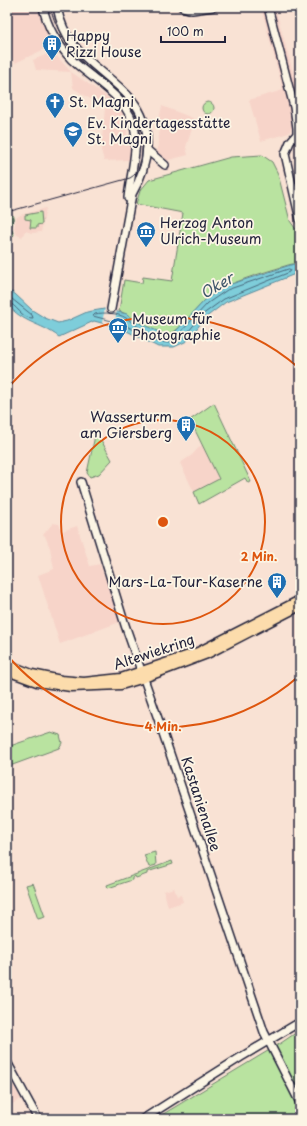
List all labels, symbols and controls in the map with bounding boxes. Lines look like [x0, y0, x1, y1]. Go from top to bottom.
scale bar [161, 18, 225, 44]
text: 100 m [167, 22, 204, 40]
place label: Happy Rizzi House [66, 25, 142, 62]
building icon: Happy Rizzi House [41, 33, 63, 61]
church icon: St. Magni [44, 91, 66, 119]
place label: St. Magni [69, 91, 134, 112]
place label: Ev. Kindertagesstätte St. Magni [87, 112, 231, 149]
school or university icon: Ev. Kindertagesstätte St. Magni [62, 120, 84, 148]
place label: Herzog Anton Ulrich-Museum [160, 212, 262, 249]
museum icon: Herzog Anton Ulrich-Museum [135, 220, 157, 248]
water label: Oker [195, 265, 239, 304]
place label: Museum für Photographie [132, 308, 221, 345]
museum icon: Museum für Photographie [107, 316, 129, 344]
place label: Wasserturm am Giersberg [80, 406, 172, 443]
building icon: Wasserturm am Giersberg [175, 414, 197, 442]
centre of rings [156, 515, 170, 529]
text: 2 Min. [241, 547, 277, 565]
place label: Mars-La-Tour-Kaserne [109, 571, 263, 592]
building icon: Mars-La-Tour-Kaserne [266, 571, 288, 599]
street label: Altewiekring [111, 629, 197, 675]
text: 4 Min. [144, 717, 182, 735]
street label: Kastanienallee [176, 754, 227, 854]

